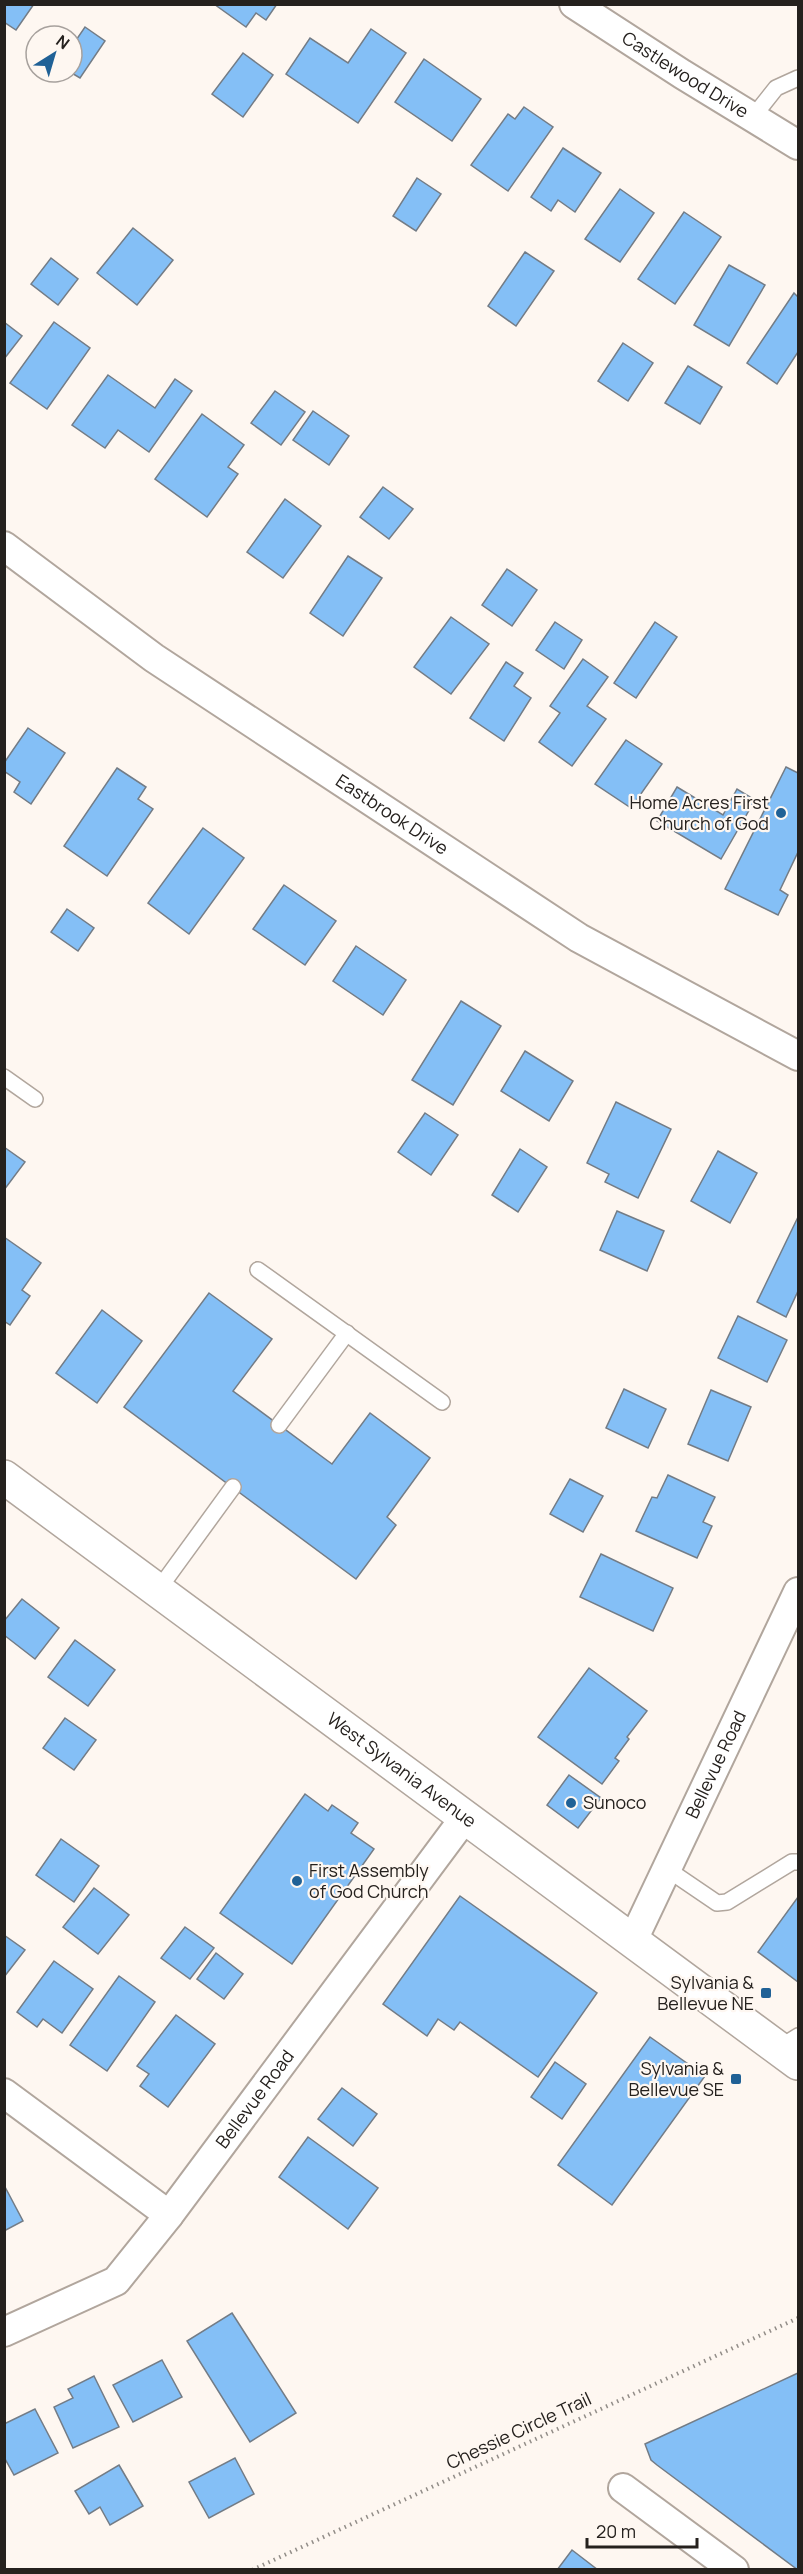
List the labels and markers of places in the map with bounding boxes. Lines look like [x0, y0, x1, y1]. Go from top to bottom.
place label: Home Acres First Church of God [629, 790, 769, 835]
marker: Home Acres First Church of God [774, 806, 788, 820]
place label: Sunoco [583, 1790, 646, 1814]
marker: Sunoco [564, 1796, 578, 1810]
place label: First Assembly of God Church [309, 1858, 429, 1903]
marker: First Assembly of God Church [290, 1874, 304, 1888]
place label: Sylvania & Bellevue NE [657, 1970, 754, 2015]
marker: Sylvania & Bellevue NE [759, 1986, 773, 2000]
place label: Sylvania & Bellevue SE [629, 2056, 724, 2101]
marker: Sylvania & Bellevue SE [729, 2072, 743, 2086]

